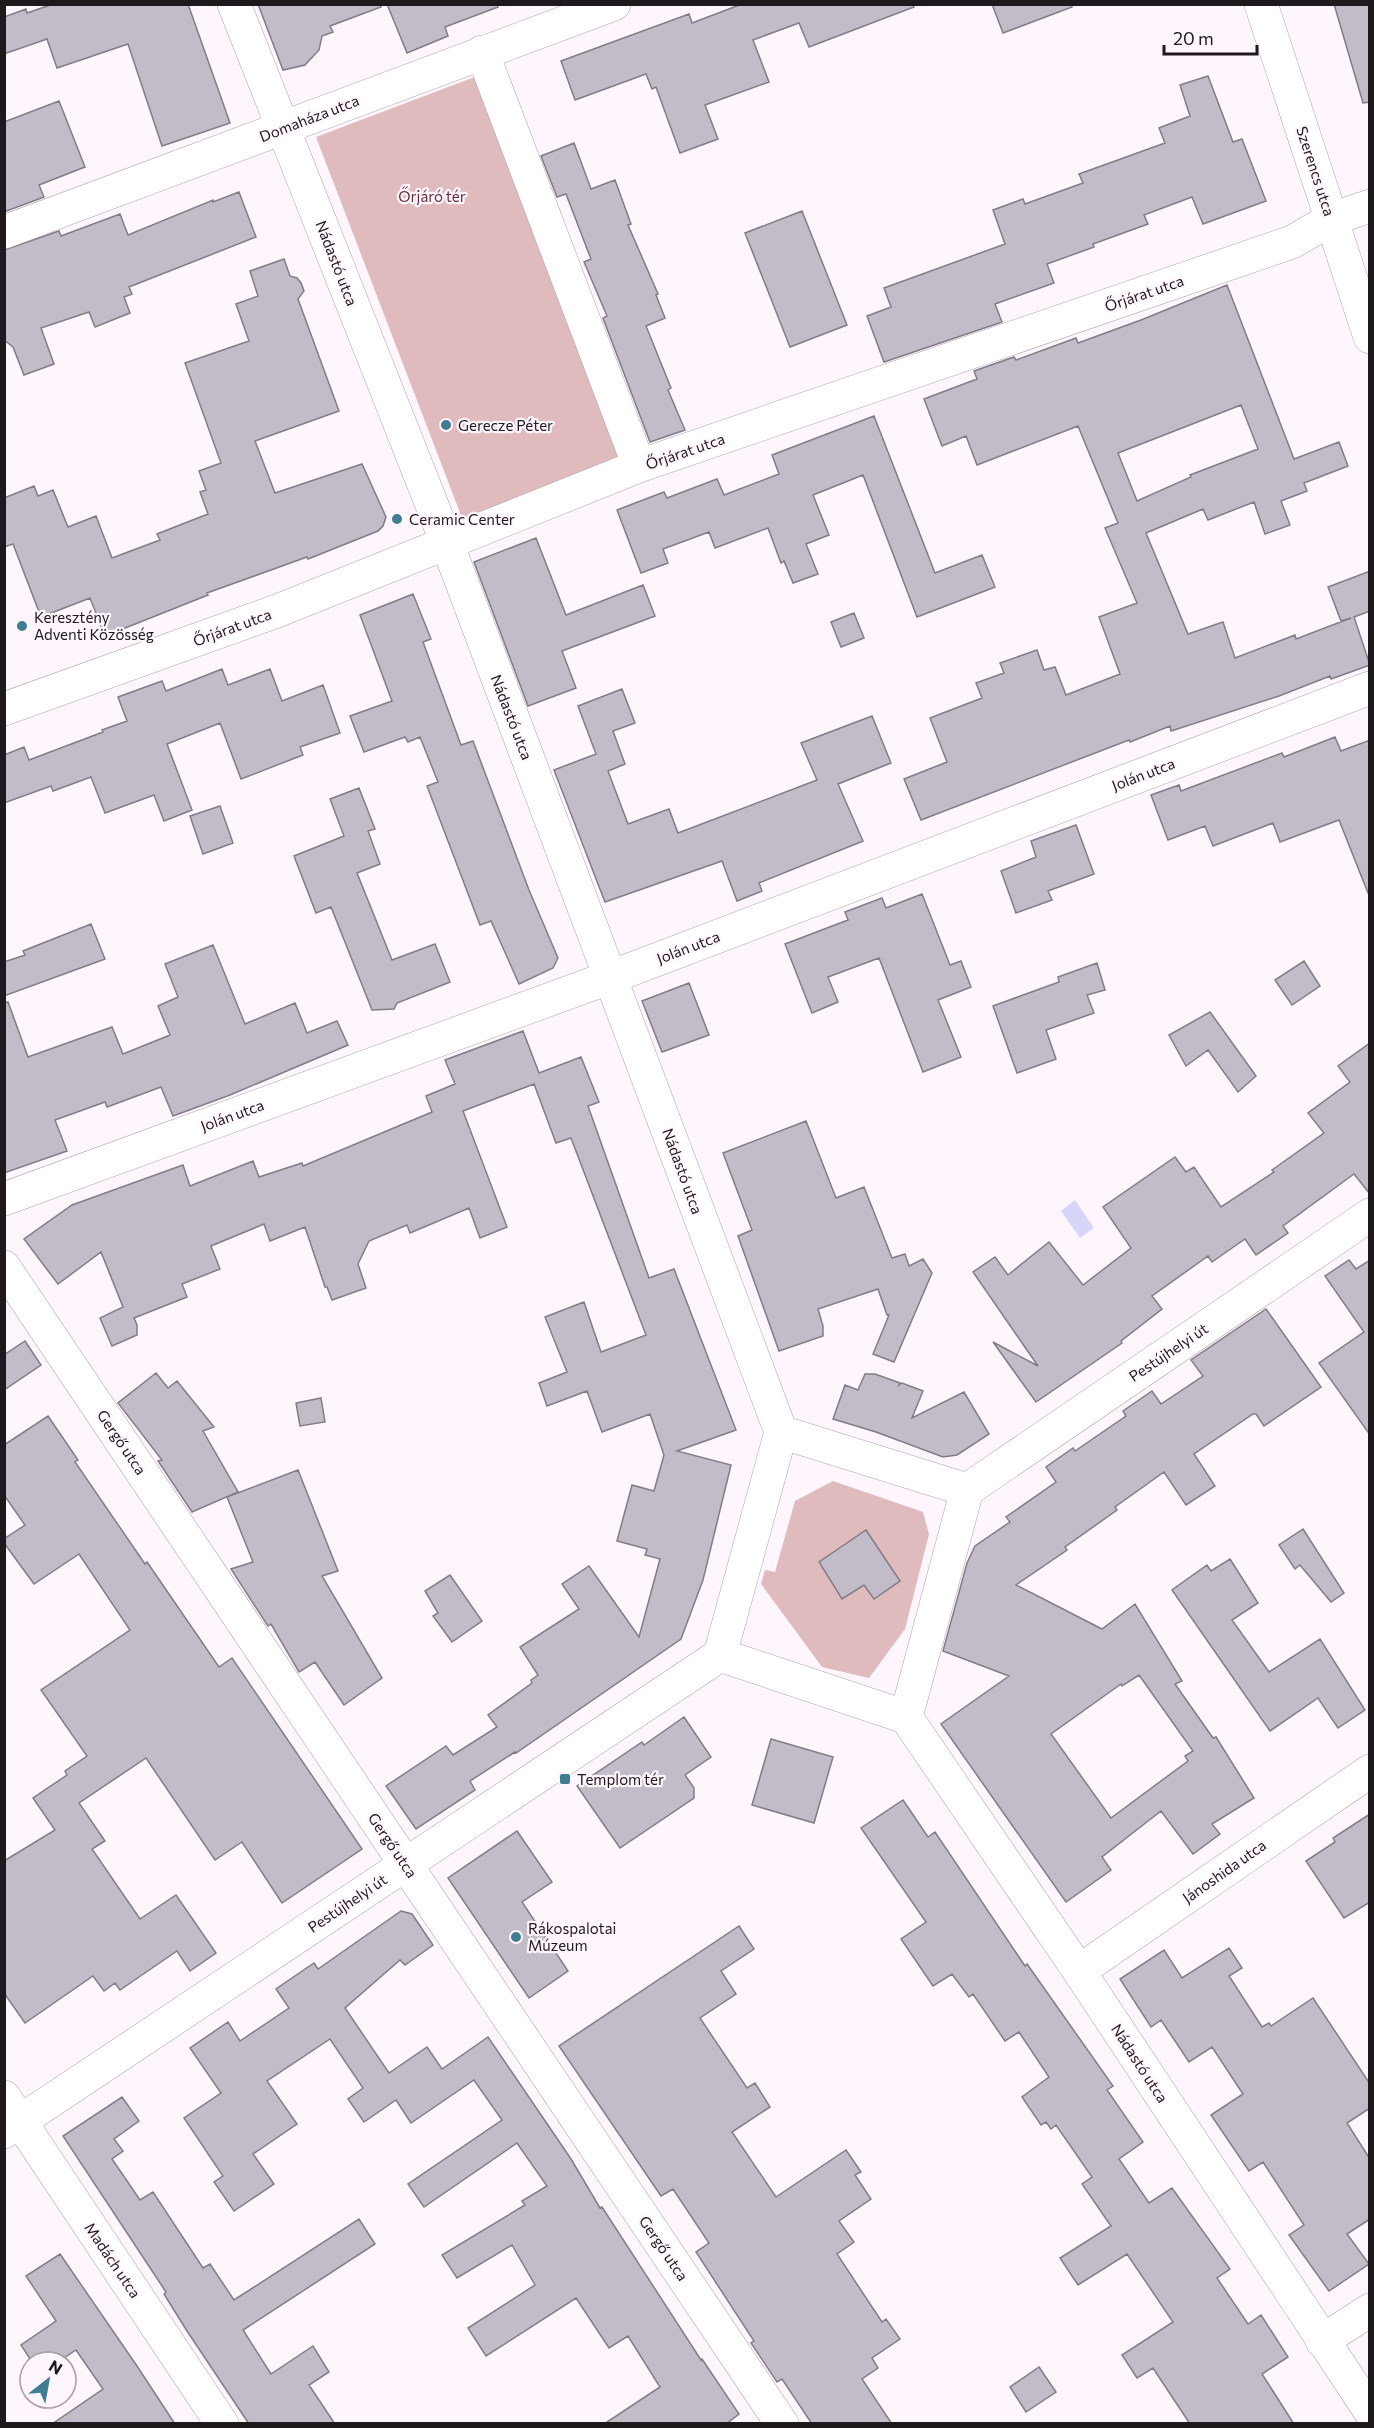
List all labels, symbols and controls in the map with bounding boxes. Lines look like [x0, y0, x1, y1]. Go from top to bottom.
scale bar [1164, 18, 1257, 56]
text: 20 m [1173, 27, 1214, 49]
street label: Domaháza utca [257, 91, 361, 145]
street label: Szerencs utca [1293, 124, 1339, 218]
park label: Őrjáró tér [398, 186, 466, 205]
street label: Nádastó utca [312, 218, 362, 308]
street label: Őrjárat utca [1102, 270, 1186, 315]
place label: Gerecze Péter [458, 416, 553, 434]
marker: Gerecze Péter [439, 418, 453, 432]
street label: Őrjárat utca [643, 428, 727, 473]
place label: Ceramic Center [409, 510, 515, 528]
marker: Ceramic Center [390, 512, 404, 526]
street label: Őrjárat utca [190, 604, 274, 650]
place label: Keresztény Adventi Közösség [34, 608, 154, 643]
marker: Keresztény Adventi Közösség [15, 619, 29, 633]
street label: Nádastó utca [487, 672, 537, 762]
street label: Jolán utca [1109, 754, 1177, 794]
street label: Jolán utca [654, 927, 722, 967]
street label: Jolán utca [198, 1095, 266, 1135]
street label: Nádastó utca [659, 1126, 707, 1216]
street label: Pestújhelyi út [1125, 1319, 1211, 1385]
street label: Gergő utca [94, 1406, 150, 1478]
place label: Templom tér [577, 1770, 664, 1788]
marker: Templom tér [558, 1772, 572, 1786]
street label: Gergő utca [365, 1809, 421, 1881]
street label: Jánoshida utca [1179, 1836, 1269, 1906]
street label: Pestújhelyi út [304, 1870, 390, 1936]
place label: Rákospalotai Múzeum [528, 1919, 616, 1954]
marker: Rákospalotai Múzeum [509, 1930, 523, 1944]
street label: Nádastó utca [1108, 2020, 1172, 2106]
street label: Gergő utca [636, 2212, 692, 2284]
street label: Madách utca [81, 2219, 145, 2301]
north arrow [18, 2350, 78, 2410]
text: N [46, 2355, 66, 2378]

